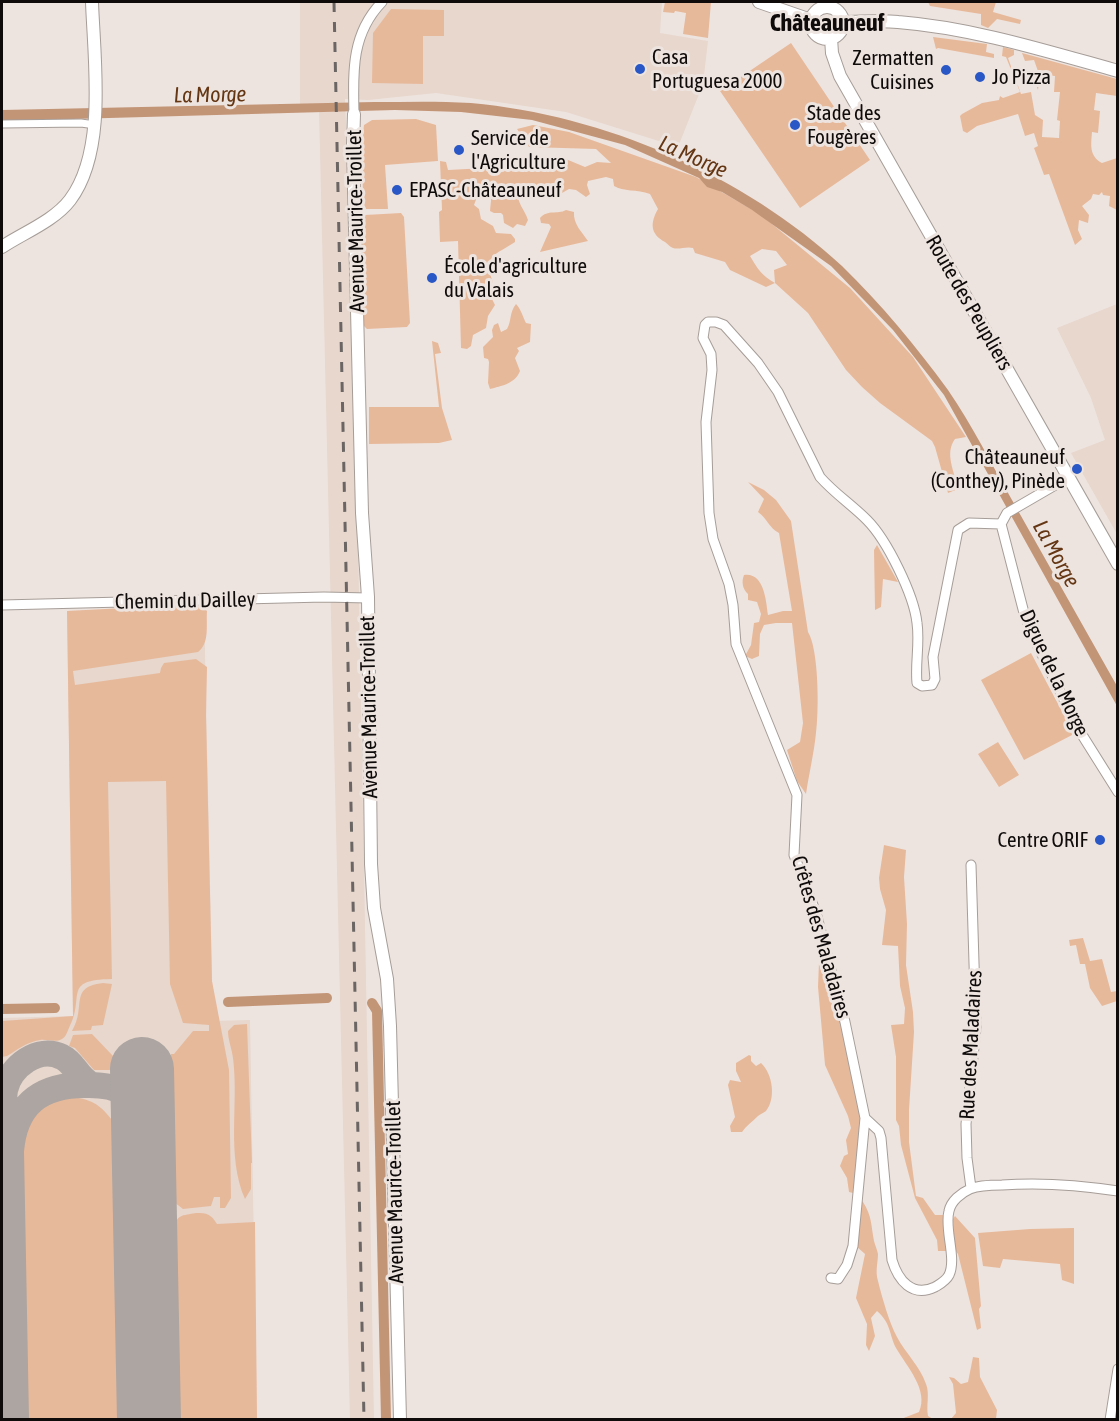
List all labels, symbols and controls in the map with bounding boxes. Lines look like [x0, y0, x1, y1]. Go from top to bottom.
district label: Châteauneuf [770, 9, 884, 37]
place label: Casa Portuguesa 2000 [652, 44, 782, 94]
place label: Zermatten Cuisines [852, 45, 934, 95]
marker: Casa Portuguesa 2000 [633, 62, 647, 76]
marker: Zermatten Cuisines [939, 63, 953, 77]
place label: Jo Pizza [992, 64, 1051, 90]
marker: Jo Pizza [973, 70, 987, 84]
water label: La Morge [173, 81, 247, 109]
place label: Stade des Fougères [807, 100, 881, 150]
marker: Stade des Fougères [788, 118, 802, 132]
place label: Service de l'Agriculture [471, 125, 566, 175]
street label: Avenue Maurice-Troillet [342, 129, 370, 313]
water label: La Morge [654, 130, 732, 184]
marker: Service de l'Agriculture [452, 143, 466, 157]
place label: EPASC-Châteauneuf [409, 177, 562, 203]
marker: EPASC-Châteauneuf [390, 183, 404, 197]
street label: Route des Peupliers [920, 231, 1018, 375]
place label: École d'agriculture du Valais [444, 253, 587, 303]
marker: École d'agriculture du Valais [425, 271, 439, 285]
place label: Châteauneuf (Conthey), Pinède [931, 444, 1065, 494]
marker: Châteauneuf (Conthey), Pinède [1070, 462, 1084, 476]
water label: La Morge [1027, 516, 1085, 592]
street label: Chemin du Dailley [115, 587, 255, 615]
street label: Digue de la Morge [1014, 606, 1094, 740]
street label: Avenue Maurice-Troillet [355, 615, 383, 799]
place label: Centre ORIF [998, 827, 1088, 853]
marker: Centre ORIF [1093, 833, 1107, 847]
street label: Crêtes des Maladaires [786, 853, 856, 1021]
street label: Rue des Maladaires [955, 970, 987, 1120]
street label: Avenue Maurice-Troillet [381, 1100, 409, 1284]

